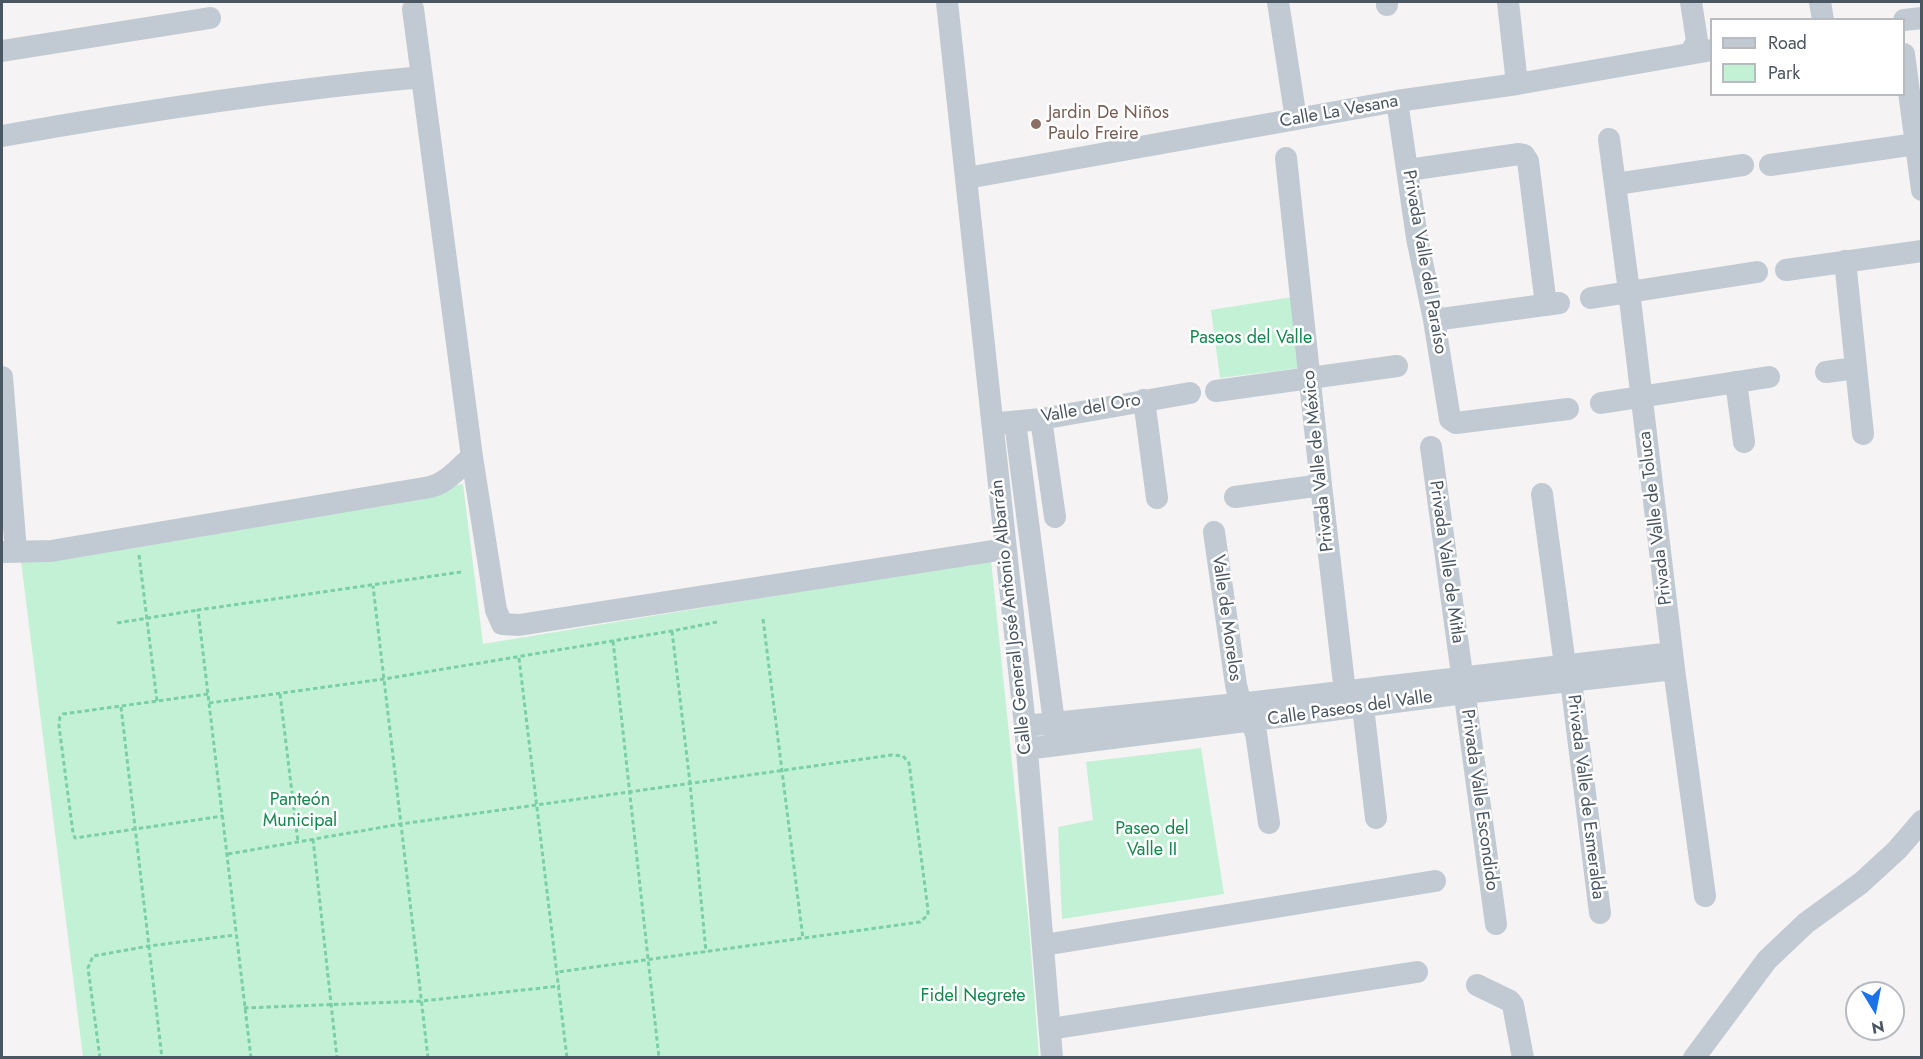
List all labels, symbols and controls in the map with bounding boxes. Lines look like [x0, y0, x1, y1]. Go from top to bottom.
legend [1710, 18, 1905, 96]
text: Road [1768, 30, 1807, 56]
text: Park [1768, 60, 1800, 86]
street label: Calle La Vesana [1278, 91, 1400, 133]
place label: Jardin De Niños Paulo Freire [1048, 103, 1169, 146]
marker: Jardin De Niños Paulo Freire [1029, 117, 1043, 131]
street label: Privada Valle del Paraíso [1397, 168, 1451, 356]
park label: Paseos del Valle [1190, 328, 1312, 350]
street label: Privada Valle de México [1299, 369, 1339, 553]
street label: Valle del Oro [1040, 390, 1142, 428]
street label: Privada Valle de Toluca [1635, 430, 1677, 606]
street label: Calle General José Antonio Albarrán [987, 478, 1037, 756]
street label: Privada Valle de Mitla [1424, 479, 1468, 645]
street label: Valle de Morelos [1206, 553, 1246, 683]
street label: Calle Paseos del Valle [1266, 687, 1434, 731]
street label: Privada Valle de Esmeralda [1562, 693, 1608, 901]
street label: Privada Valle Escondido [1456, 708, 1502, 892]
park label: Panteón Municipal [263, 790, 337, 832]
park label: Paseo del Valle II [1115, 819, 1189, 862]
north arrow [1845, 981, 1905, 1041]
park label: Fidel Negrete [921, 986, 1025, 1008]
text: N [1870, 1015, 1886, 1040]

